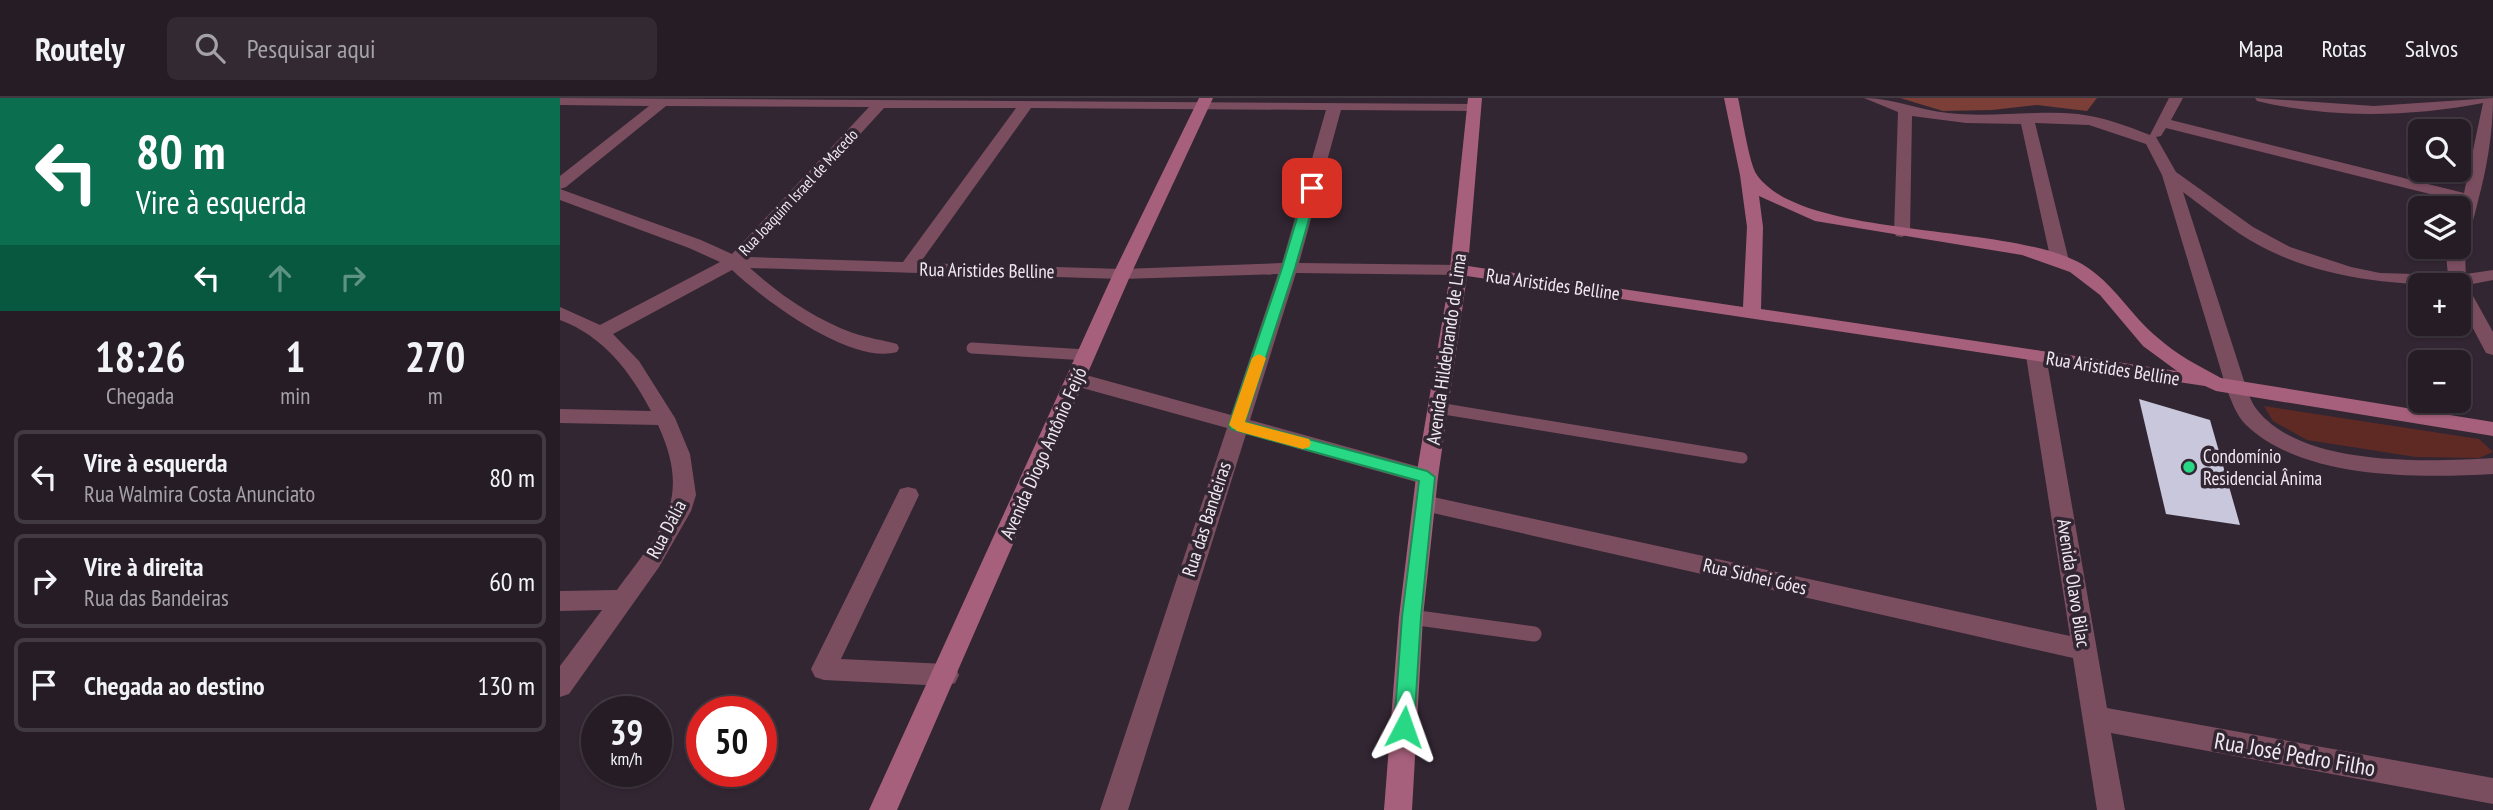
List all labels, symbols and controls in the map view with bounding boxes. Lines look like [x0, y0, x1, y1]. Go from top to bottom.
search box [167, 17, 657, 80]
text: Routely [35, 27, 125, 70]
icon: search [191, 29, 229, 67]
text: Pesquisar aqui [247, 32, 376, 65]
text: Mapa [2239, 33, 2283, 64]
text: Rotas [2321, 33, 2367, 64]
text: Salvos [2405, 33, 2458, 64]
text: 80 m [136, 119, 225, 183]
map controls [2408, 119, 2471, 413]
button: search [2408, 119, 2471, 182]
street label: Rua Joaquim Israel de Macedo [734, 125, 862, 259]
icon: left [21, 126, 112, 217]
pin [1282, 158, 1342, 218]
icon: arrive [1293, 169, 1331, 207]
text: Vire à esquerda [136, 181, 307, 223]
button: layers [2408, 196, 2471, 259]
street label: Avenida Hildebrando de Lima [1421, 252, 1471, 446]
street label: Rua Aristides Belline [919, 257, 1055, 283]
icon: left [188, 259, 226, 297]
icon: ahead [261, 259, 299, 297]
icon: right [334, 259, 372, 297]
street label: Rua Aristides Belline [1484, 263, 1622, 305]
button: + [2408, 273, 2471, 336]
text: 18:26 [95, 329, 186, 384]
text: 1 [285, 329, 305, 384]
text: 270 [405, 329, 465, 384]
street label: Rua Aristides Belline [2044, 346, 2182, 390]
button: − [2408, 350, 2471, 413]
street label: Avenida Diogo Antônio Feijó [994, 363, 1092, 543]
text: Chegada [106, 381, 174, 410]
text: min [280, 381, 310, 410]
text: m [428, 381, 443, 410]
place label: Condomínio Residencial Ânima [2203, 444, 2322, 490]
text: Vire à esquerda [84, 446, 227, 479]
icon: left [25, 458, 63, 496]
street label: Rua das Bandeiras [1176, 458, 1236, 580]
marker: Condomínio Residencial Ânima [2181, 459, 2197, 475]
text: 80 m [489, 461, 535, 494]
text: Rua Walmira Costa Anunciato [84, 479, 315, 508]
street label: Rua Dália [641, 496, 691, 562]
street label: Avenida Olavo Bilac [2052, 517, 2096, 649]
text: Vire à direita [84, 550, 203, 583]
street label: Rua Sidnei Góes [1701, 552, 1809, 600]
icon: right [25, 562, 63, 600]
text: 60 m [489, 565, 535, 598]
text: Rua das Bandeiras [84, 583, 229, 612]
icon: arrive [25, 666, 63, 704]
text: Chegada ao destino [84, 669, 265, 702]
text: 130 m [477, 669, 535, 702]
position arrow [1367, 690, 1441, 764]
speed limit sign: 50 [686, 696, 777, 787]
text: 39 [610, 709, 643, 755]
street label: Rua José Pedro Filho [2212, 726, 2378, 782]
text: km/h [611, 747, 642, 770]

